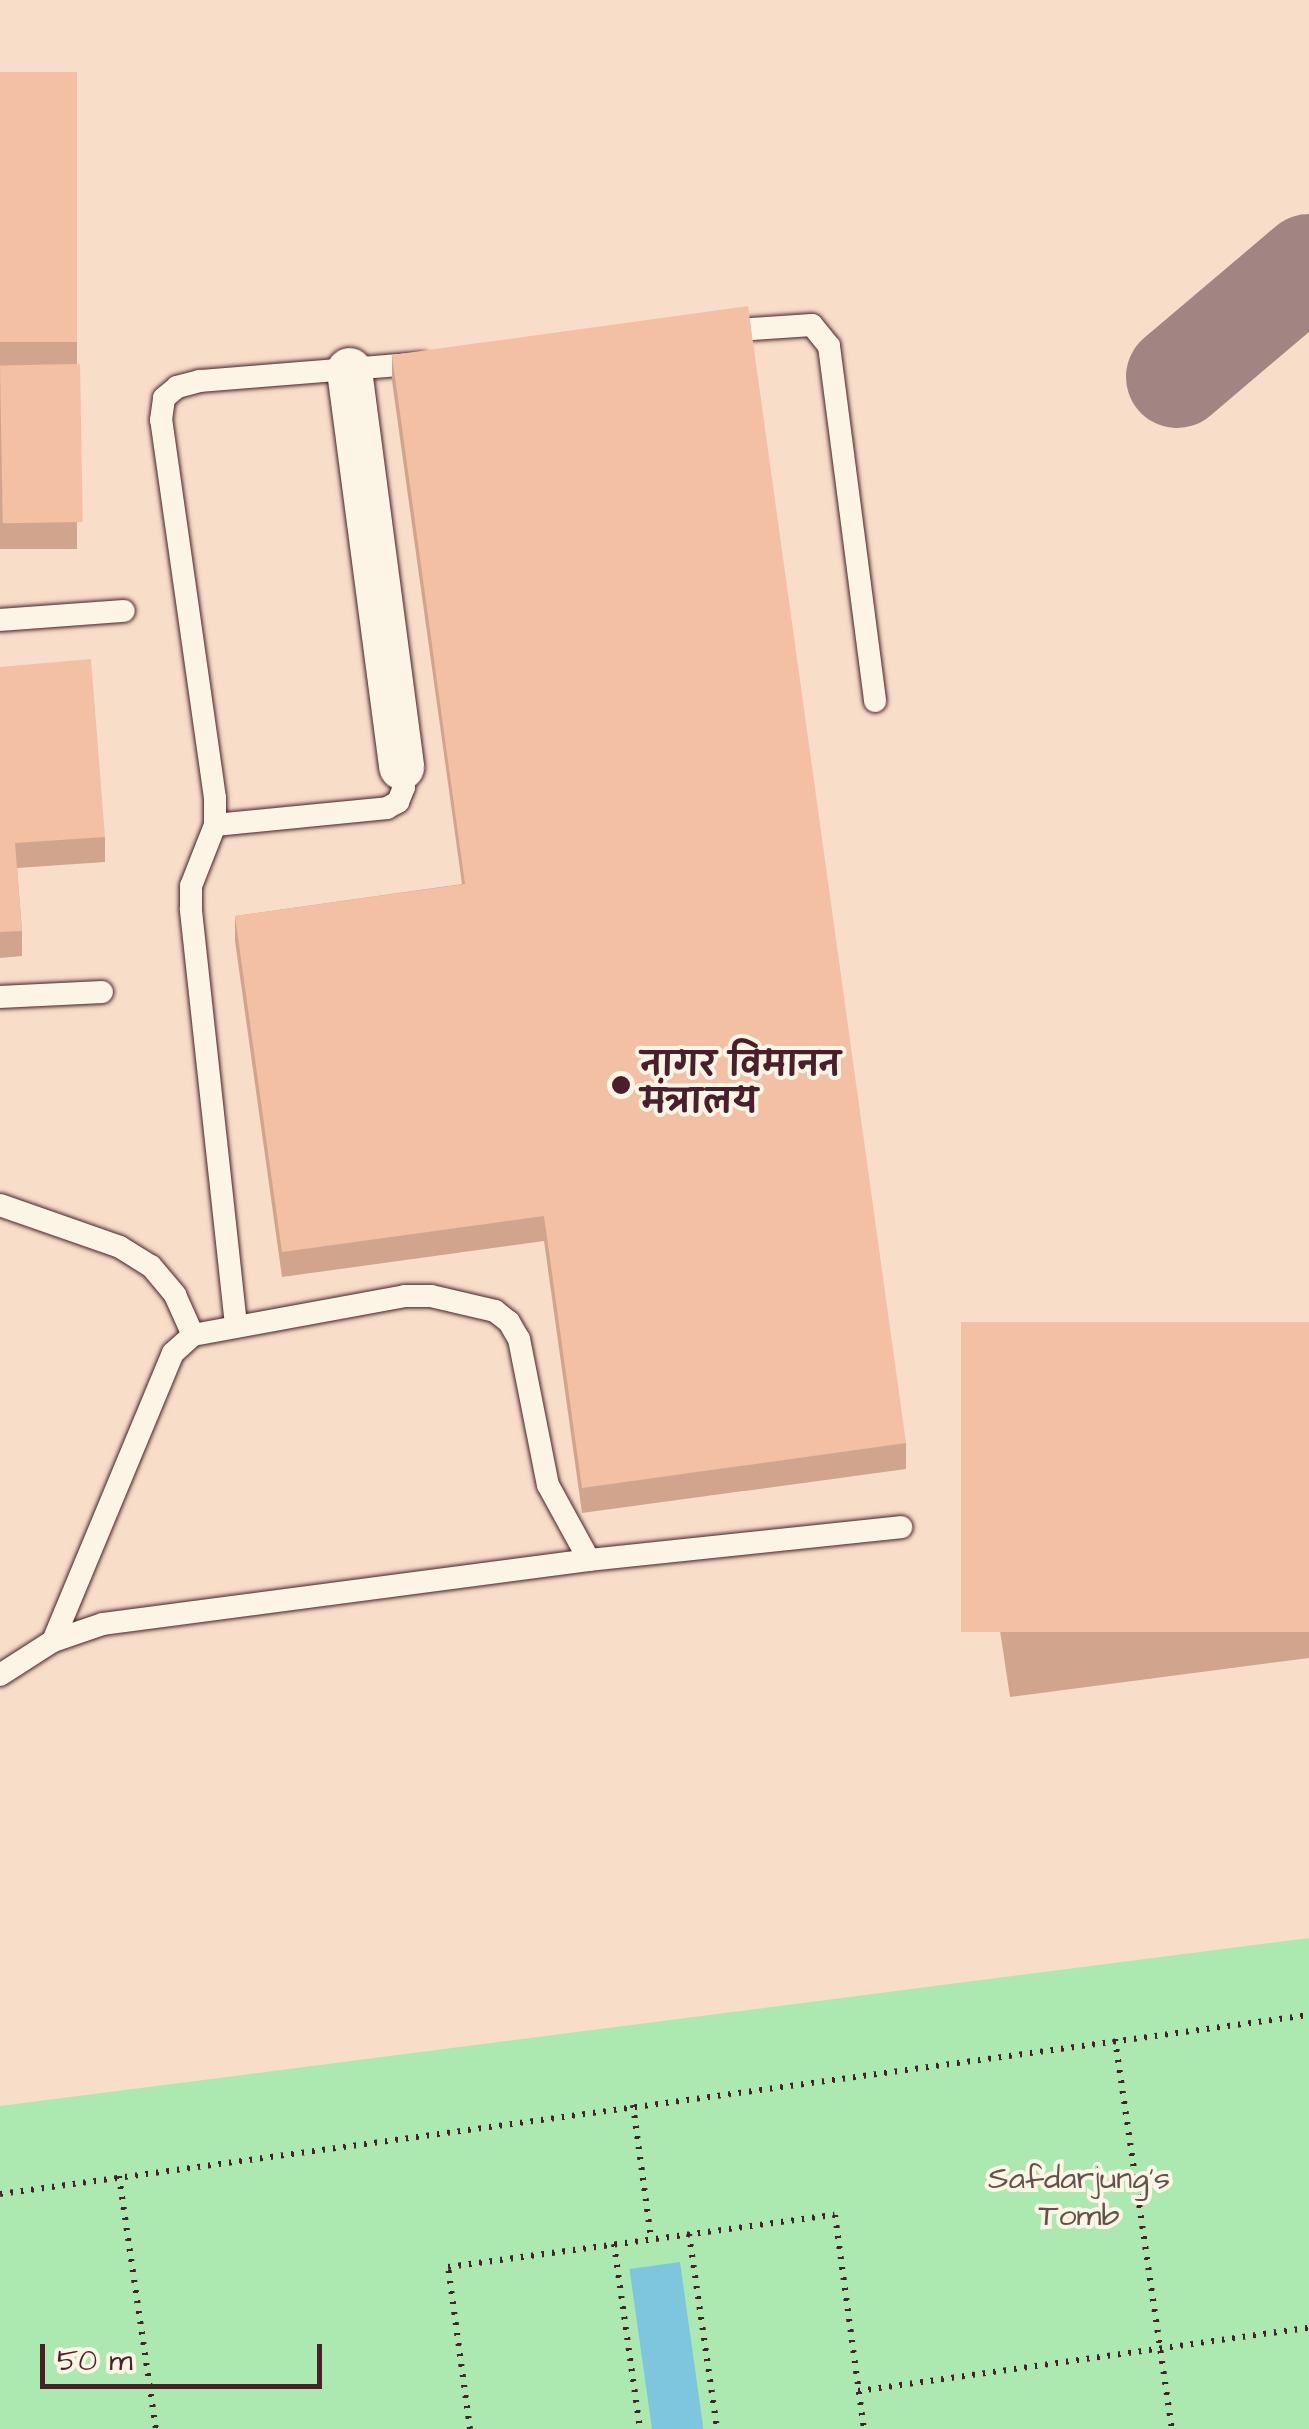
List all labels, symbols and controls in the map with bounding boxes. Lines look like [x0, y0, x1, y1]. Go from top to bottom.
place label: नागर विमानन मंत्रालय [641, 1048, 840, 1123]
marker: नागर विमानन मंत्रालय [610, 1074, 632, 1096]
park label: Safdarjung's Tomb [988, 2161, 1170, 2236]
scale bar [45, 2324, 328, 2386]
text: 50 m [57, 2340, 133, 2382]

